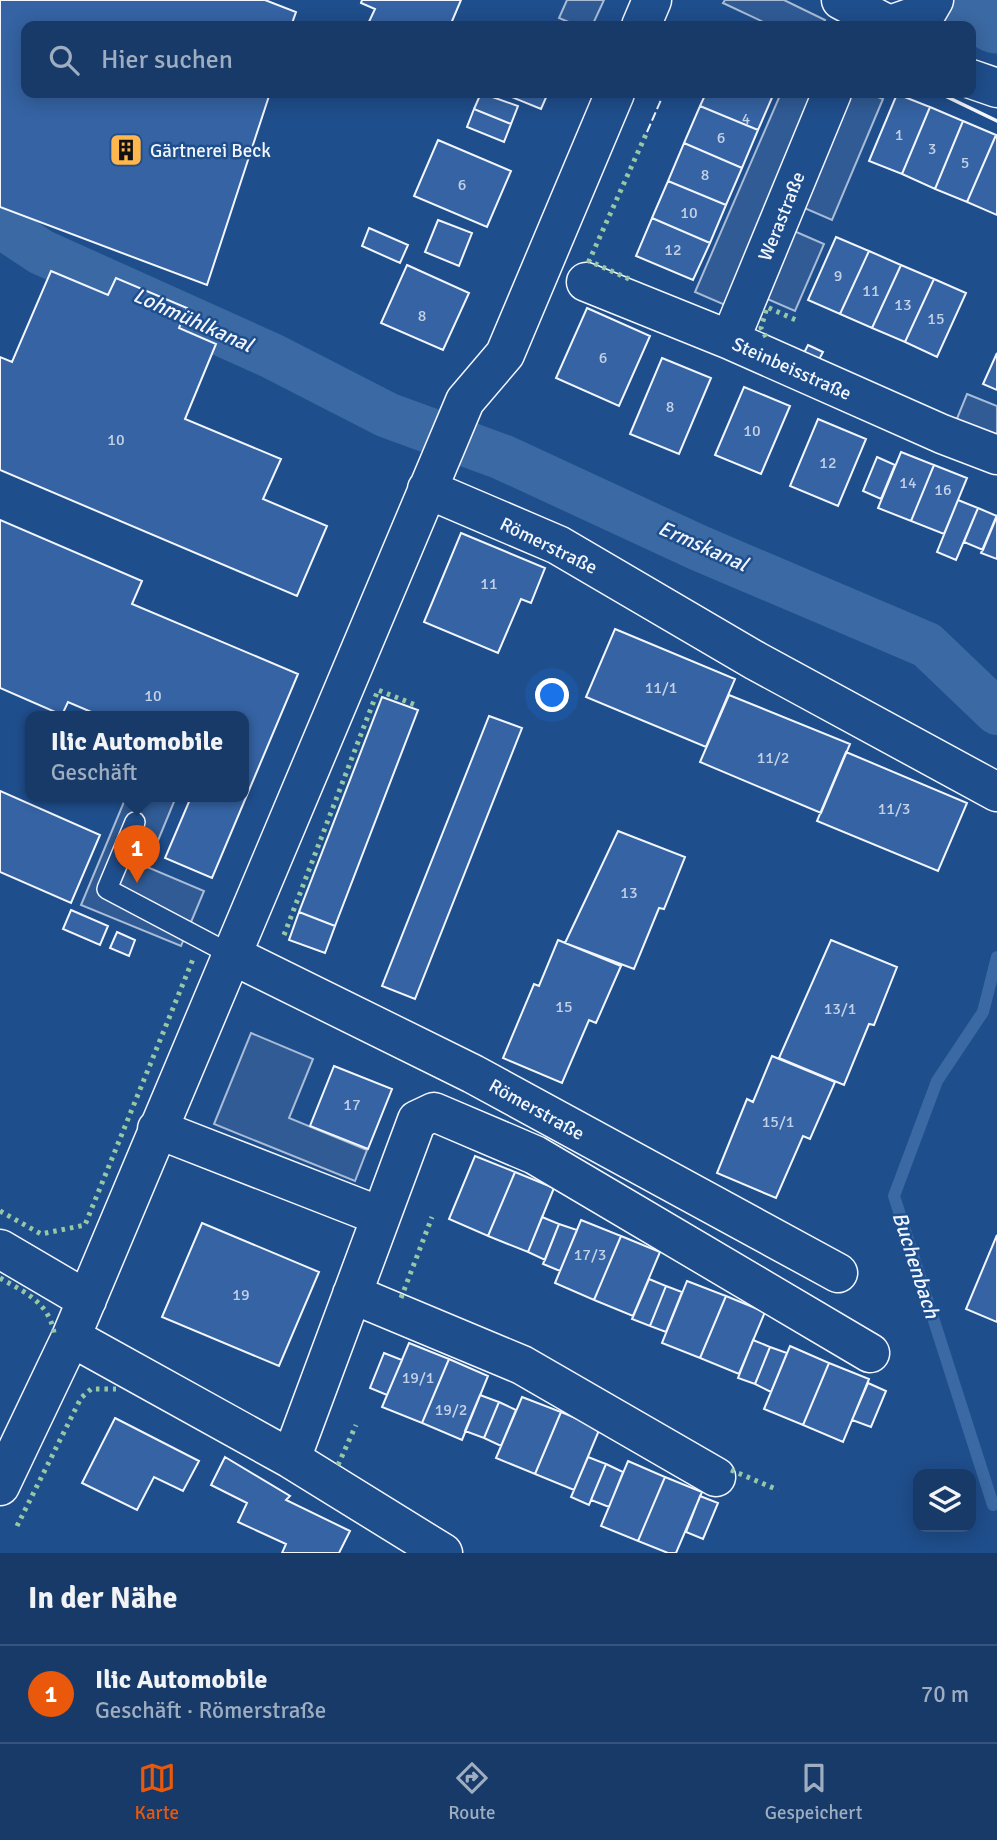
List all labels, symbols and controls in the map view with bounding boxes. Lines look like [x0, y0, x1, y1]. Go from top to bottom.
search box [21, 21, 976, 98]
icon: search [45, 41, 83, 79]
text: Hier suchen [101, 44, 233, 76]
house number: 4 [742, 109, 751, 129]
house number: 1 [895, 125, 903, 145]
house number: 6 [717, 128, 725, 148]
building icon: Gärtnerei Beck [107, 131, 145, 169]
place label: Gärtnerei Beck [150, 139, 271, 163]
house number: 3 [928, 139, 936, 159]
house number: 5 [961, 153, 969, 173]
house number: 8 [701, 165, 709, 185]
street label: Werastraße [753, 168, 811, 265]
house number: 6 [458, 175, 466, 195]
house number: 10 [680, 203, 698, 223]
house number: 12 [664, 240, 682, 260]
house number: 9 [834, 266, 842, 286]
house number: 11 [862, 281, 880, 301]
water label: Lohmühlkanal [129, 282, 258, 359]
house number: 13 [894, 295, 912, 315]
house number: 8 [418, 306, 426, 326]
house number: 15 [927, 309, 945, 329]
street label: Steinbeisstraße [728, 332, 855, 406]
house number: 6 [599, 348, 607, 368]
house number: 8 [666, 397, 674, 417]
house number: 10 [743, 421, 761, 441]
house number: 10 [107, 430, 125, 450]
house number: 12 [819, 453, 837, 473]
house number: 14 [899, 473, 917, 493]
house number: 16 [934, 480, 952, 500]
street label: Römerstraße [496, 512, 601, 580]
water label: Ermskanal [654, 515, 753, 578]
house number: 11 [480, 574, 498, 594]
your location [535, 678, 569, 712]
house number: 11/1 [645, 678, 677, 698]
house number: 10 [144, 686, 162, 706]
popup [25, 711, 249, 802]
text: Ilic Automobile [51, 726, 223, 758]
house number: 11/2 [757, 748, 789, 768]
text: Geschäft [51, 758, 137, 787]
house number: 11/3 [878, 799, 910, 819]
pin: 1 [114, 825, 160, 883]
house number: 13 [620, 883, 638, 903]
house number: 15 [555, 997, 573, 1017]
house number: 13/1 [824, 999, 856, 1019]
street label: Römerstraße [485, 1074, 588, 1146]
house number: 17 [343, 1095, 361, 1115]
house number: 15/1 [762, 1112, 794, 1132]
water label: Buchenbach [887, 1208, 946, 1322]
house number: 17/3 [574, 1245, 606, 1265]
house number: 19 [232, 1285, 250, 1305]
house number: 19/1 [402, 1368, 434, 1388]
house number: 19/2 [435, 1400, 467, 1420]
map controls [913, 1469, 976, 1532]
button: layers [913, 1469, 976, 1532]
text: In der Nähe [28, 1580, 177, 1617]
text: Ilic Automobile [95, 1664, 267, 1696]
text: 1 [45, 1680, 57, 1709]
text: 70 m [921, 1680, 969, 1709]
text: Geschäft · Römerstraße [95, 1696, 326, 1725]
tab: Karte [135, 1759, 179, 1825]
tab: Route [448, 1759, 496, 1825]
tab: Gespeichert [765, 1759, 862, 1825]

